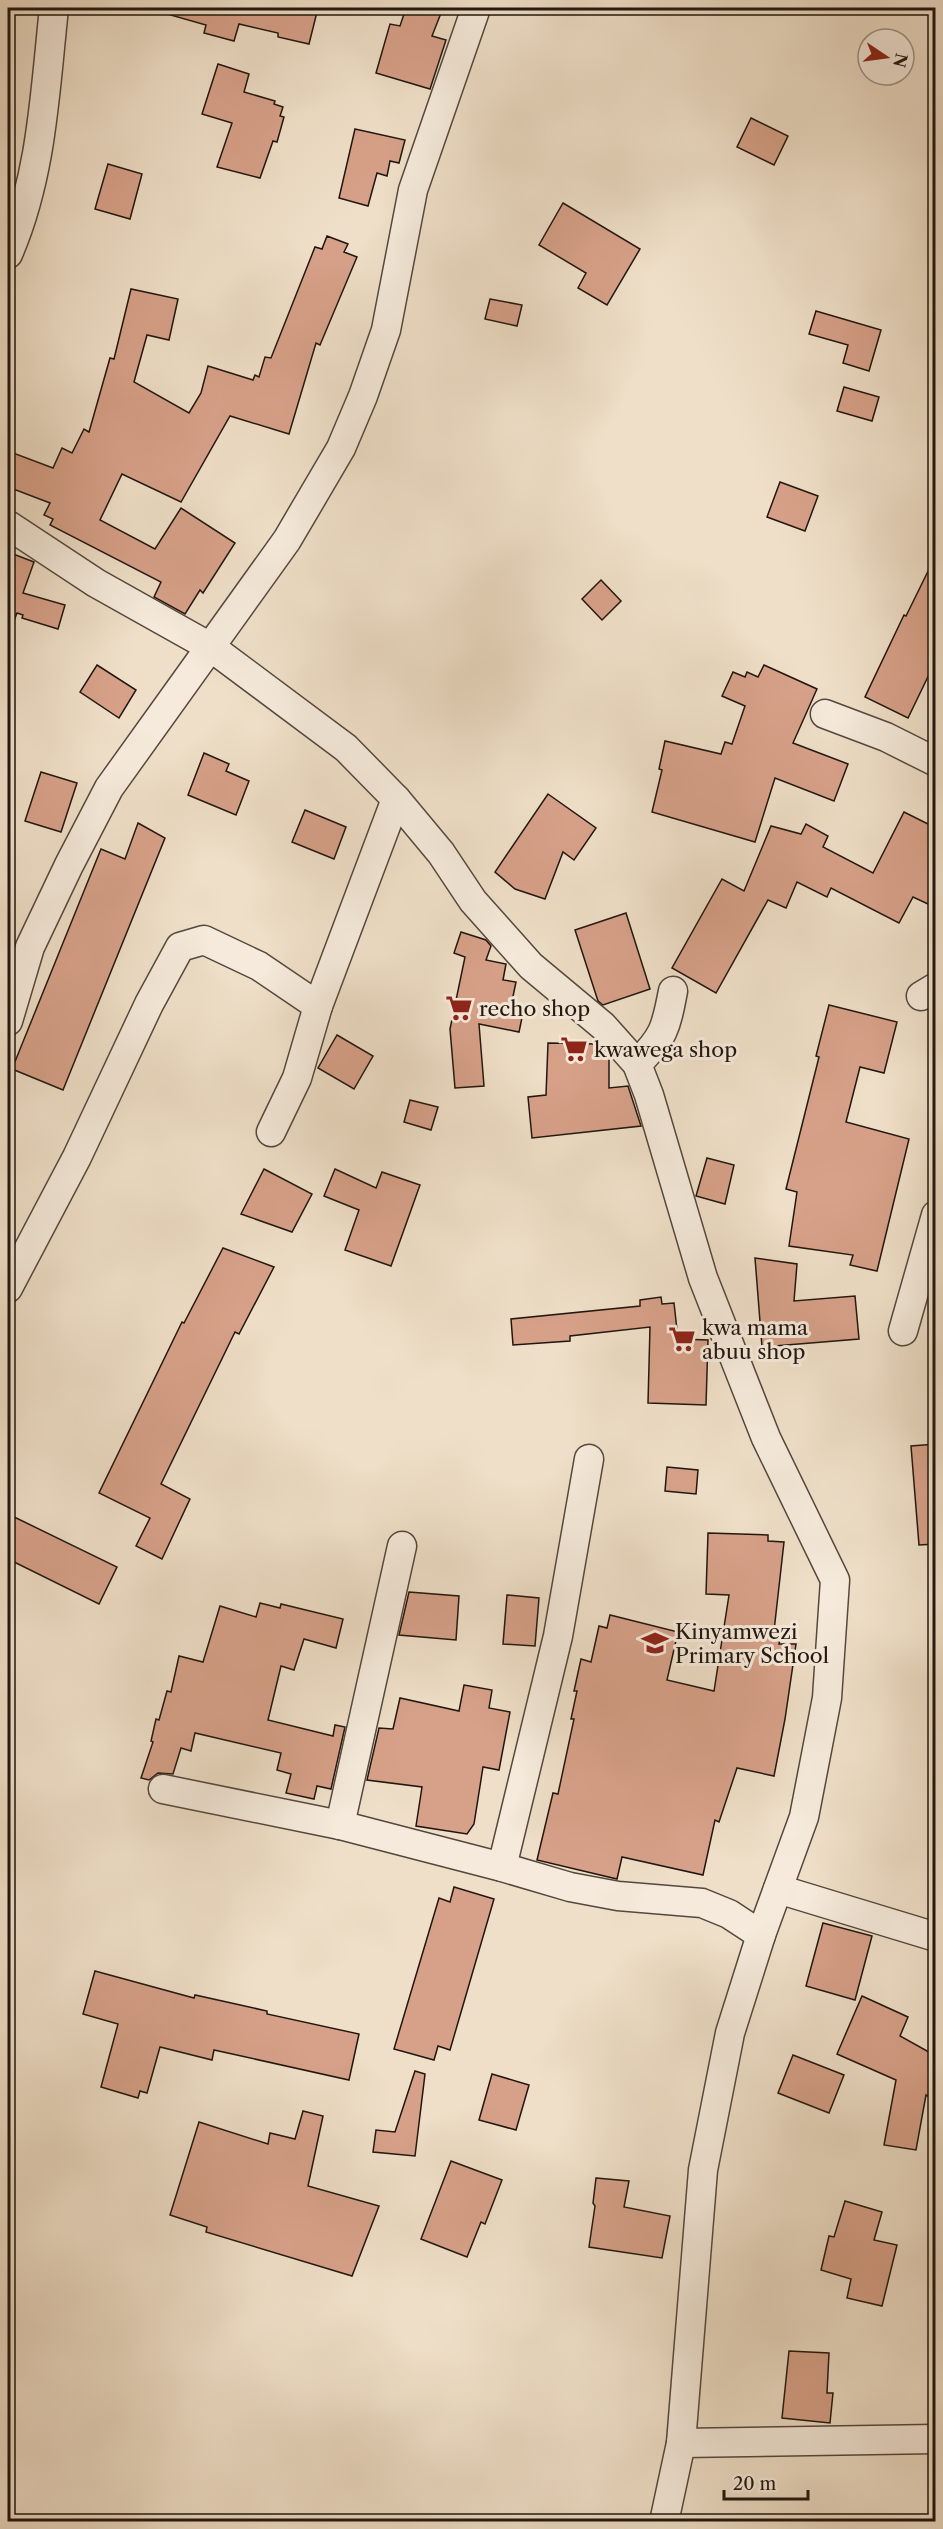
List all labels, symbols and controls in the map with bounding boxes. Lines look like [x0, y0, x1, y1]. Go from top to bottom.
north arrow [856, 27, 916, 87]
text: N [889, 51, 912, 69]
supermarket icon: recho shop [444, 993, 474, 1023]
place label: recho shop [479, 996, 590, 1021]
supermarket icon: kwawega shop [559, 1034, 589, 1064]
place label: kwawega shop [594, 1037, 737, 1062]
place label: kwa mama abuu shop [702, 1315, 809, 1364]
supermarket icon: kwa mama abuu shop [667, 1324, 697, 1354]
place label: Kinyamwezi Primary School [675, 1619, 829, 1668]
school or university icon: Kinyamwezi Primary School [640, 1628, 670, 1658]
scale bar [724, 2463, 808, 2501]
text: 20 m [733, 2473, 777, 2495]

